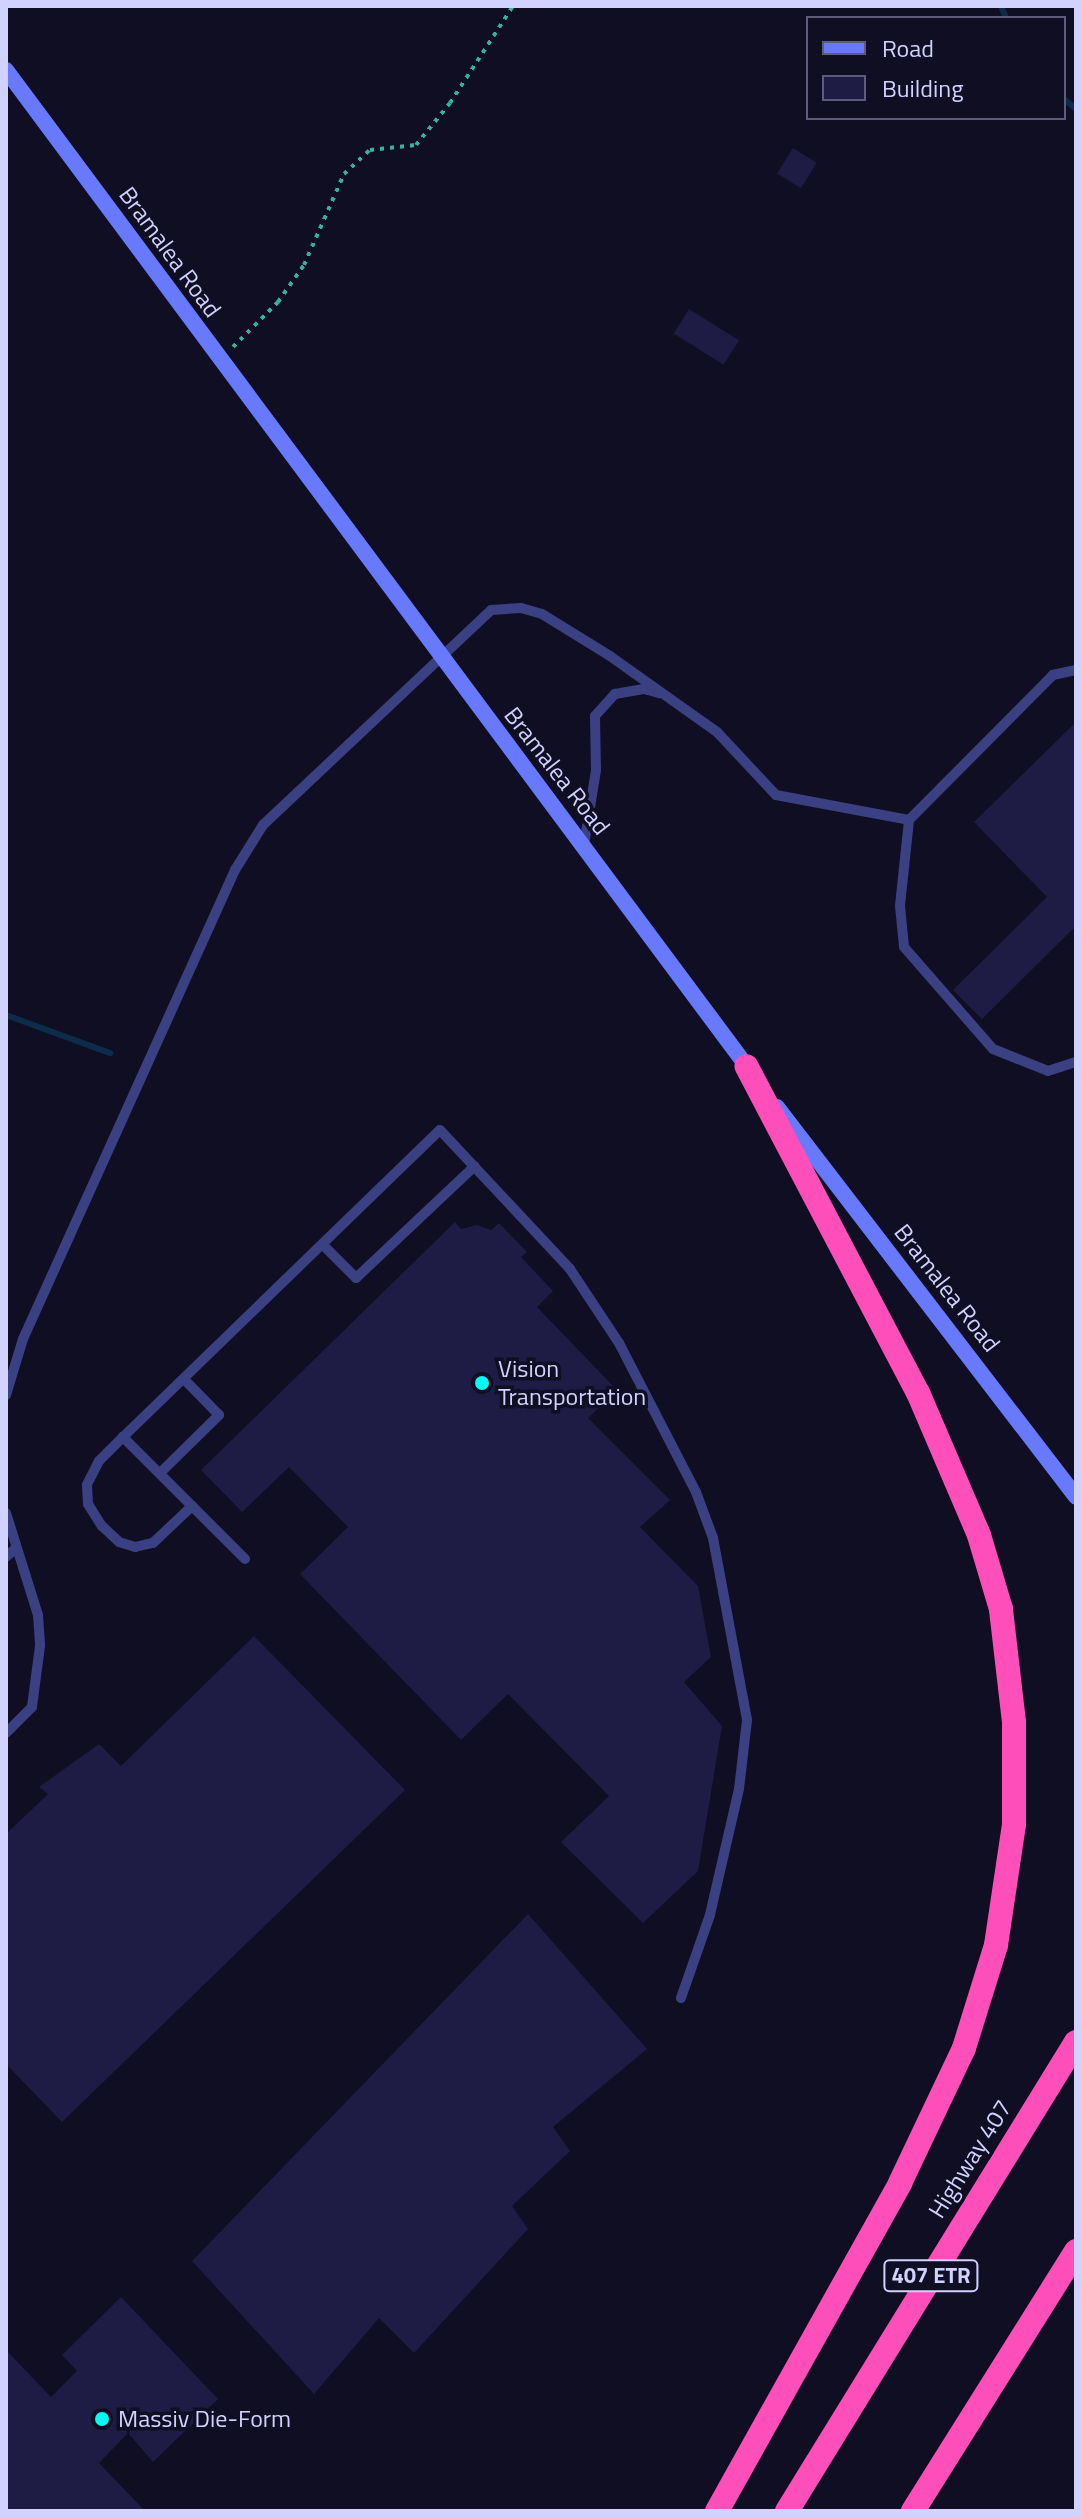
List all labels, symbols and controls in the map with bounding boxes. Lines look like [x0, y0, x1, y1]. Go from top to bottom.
legend [806, 16, 1066, 120]
text: Road [882, 30, 934, 66]
text: Building [882, 70, 964, 106]
street label: Bramalea Road [113, 181, 227, 323]
street label: Bramalea Road [498, 701, 616, 841]
street label: Bramalea Road [888, 1218, 1006, 1358]
place label: Vision Transportation [498, 1355, 646, 1411]
marker: Vision Transportation [473, 1374, 491, 1392]
street label: Highway 407 [922, 2095, 1018, 2223]
road number: 407 ETR [883, 2258, 979, 2294]
place label: Massiv Die-Form [118, 2405, 291, 2433]
marker: Massiv Die-Form [93, 2410, 111, 2428]

